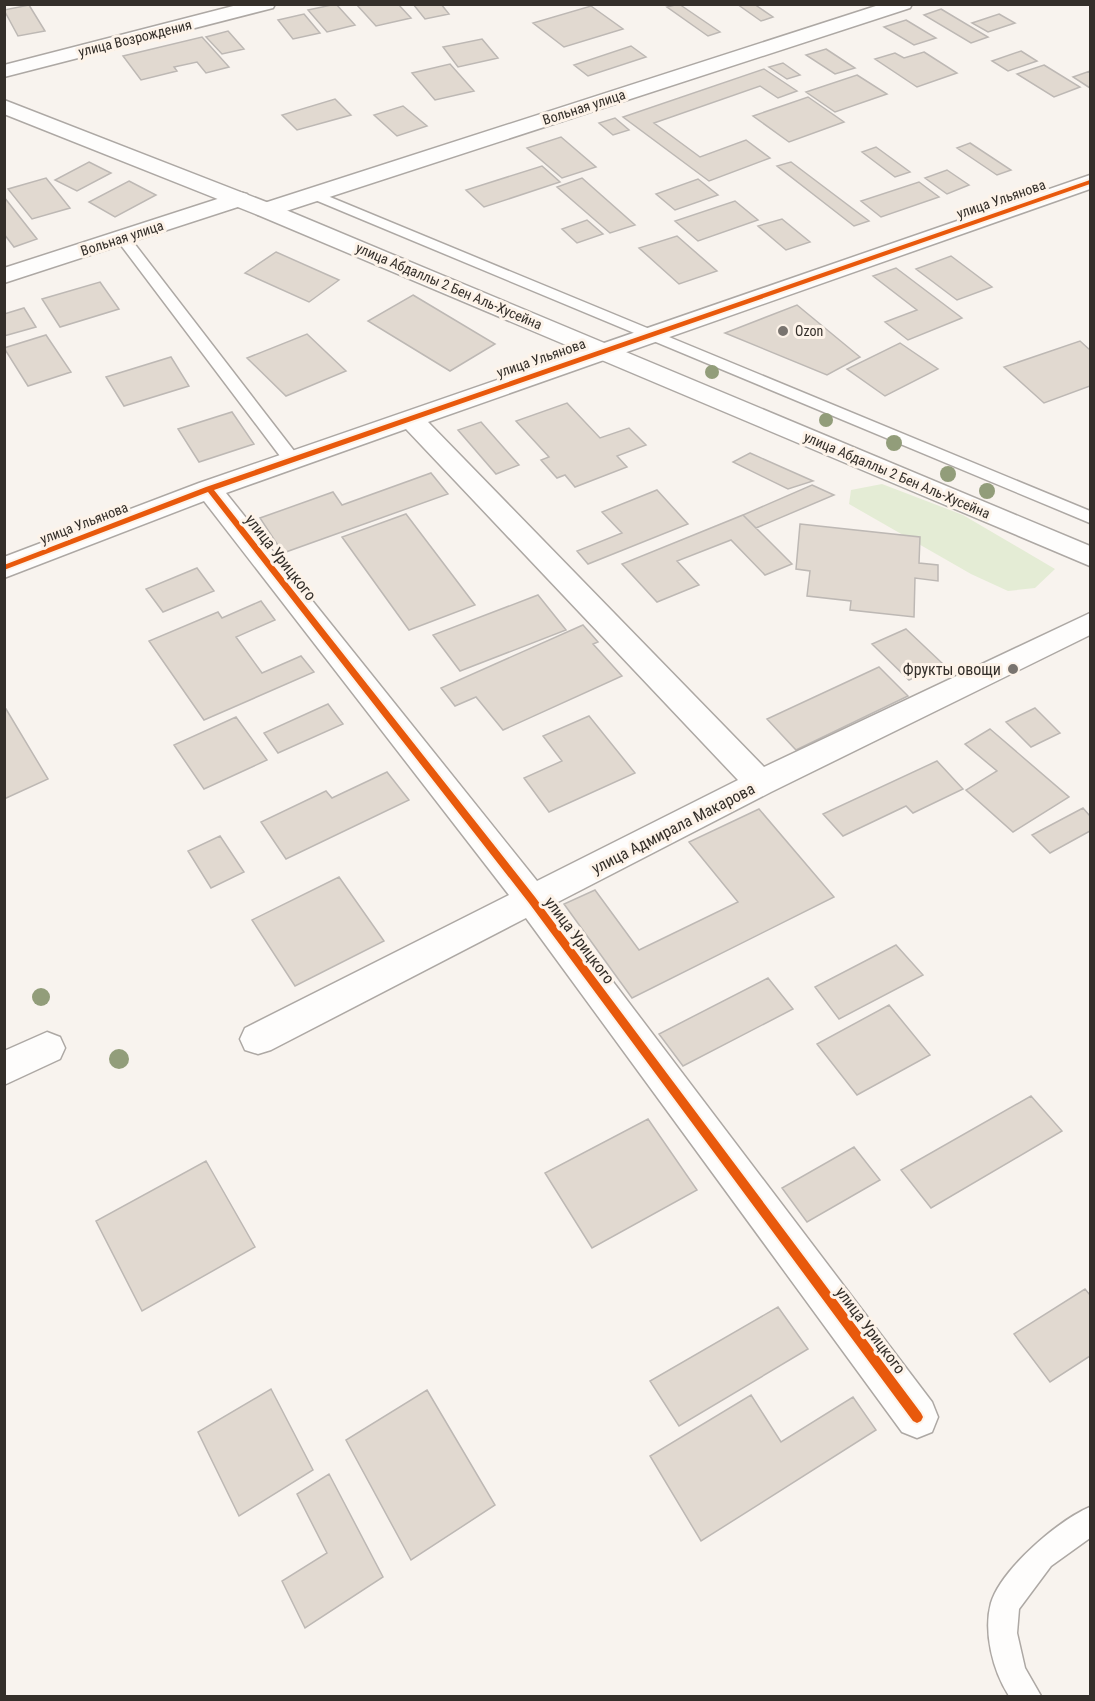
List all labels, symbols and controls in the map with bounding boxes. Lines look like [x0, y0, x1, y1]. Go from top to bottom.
street label: улица Возрождения [77, 16, 193, 60]
street label: Вольная улица [541, 86, 627, 128]
street label: улица Ульянова [955, 176, 1047, 222]
street label: Вольная улица [79, 217, 165, 259]
street label: улица Абдаллы 2 Бен Аль-Хусейна [354, 239, 544, 333]
place label: Ozon [795, 323, 823, 339]
marker: Ozon [776, 324, 790, 338]
street label: улица Ульянова [495, 335, 587, 381]
street label: улица Абдаллы 2 Бен Аль-Хусейна [802, 428, 992, 522]
street label: улица Ульянова [38, 499, 130, 547]
street label: улица Урицкого [241, 510, 320, 604]
place label: Фрукты овощи [903, 660, 1001, 679]
marker: Фрукты овощи [1006, 662, 1020, 676]
street label: улица Адмирала Макарова [589, 779, 758, 878]
street label: улица Урицкого [541, 893, 619, 988]
street label: улица Урицкого [832, 1283, 910, 1378]

